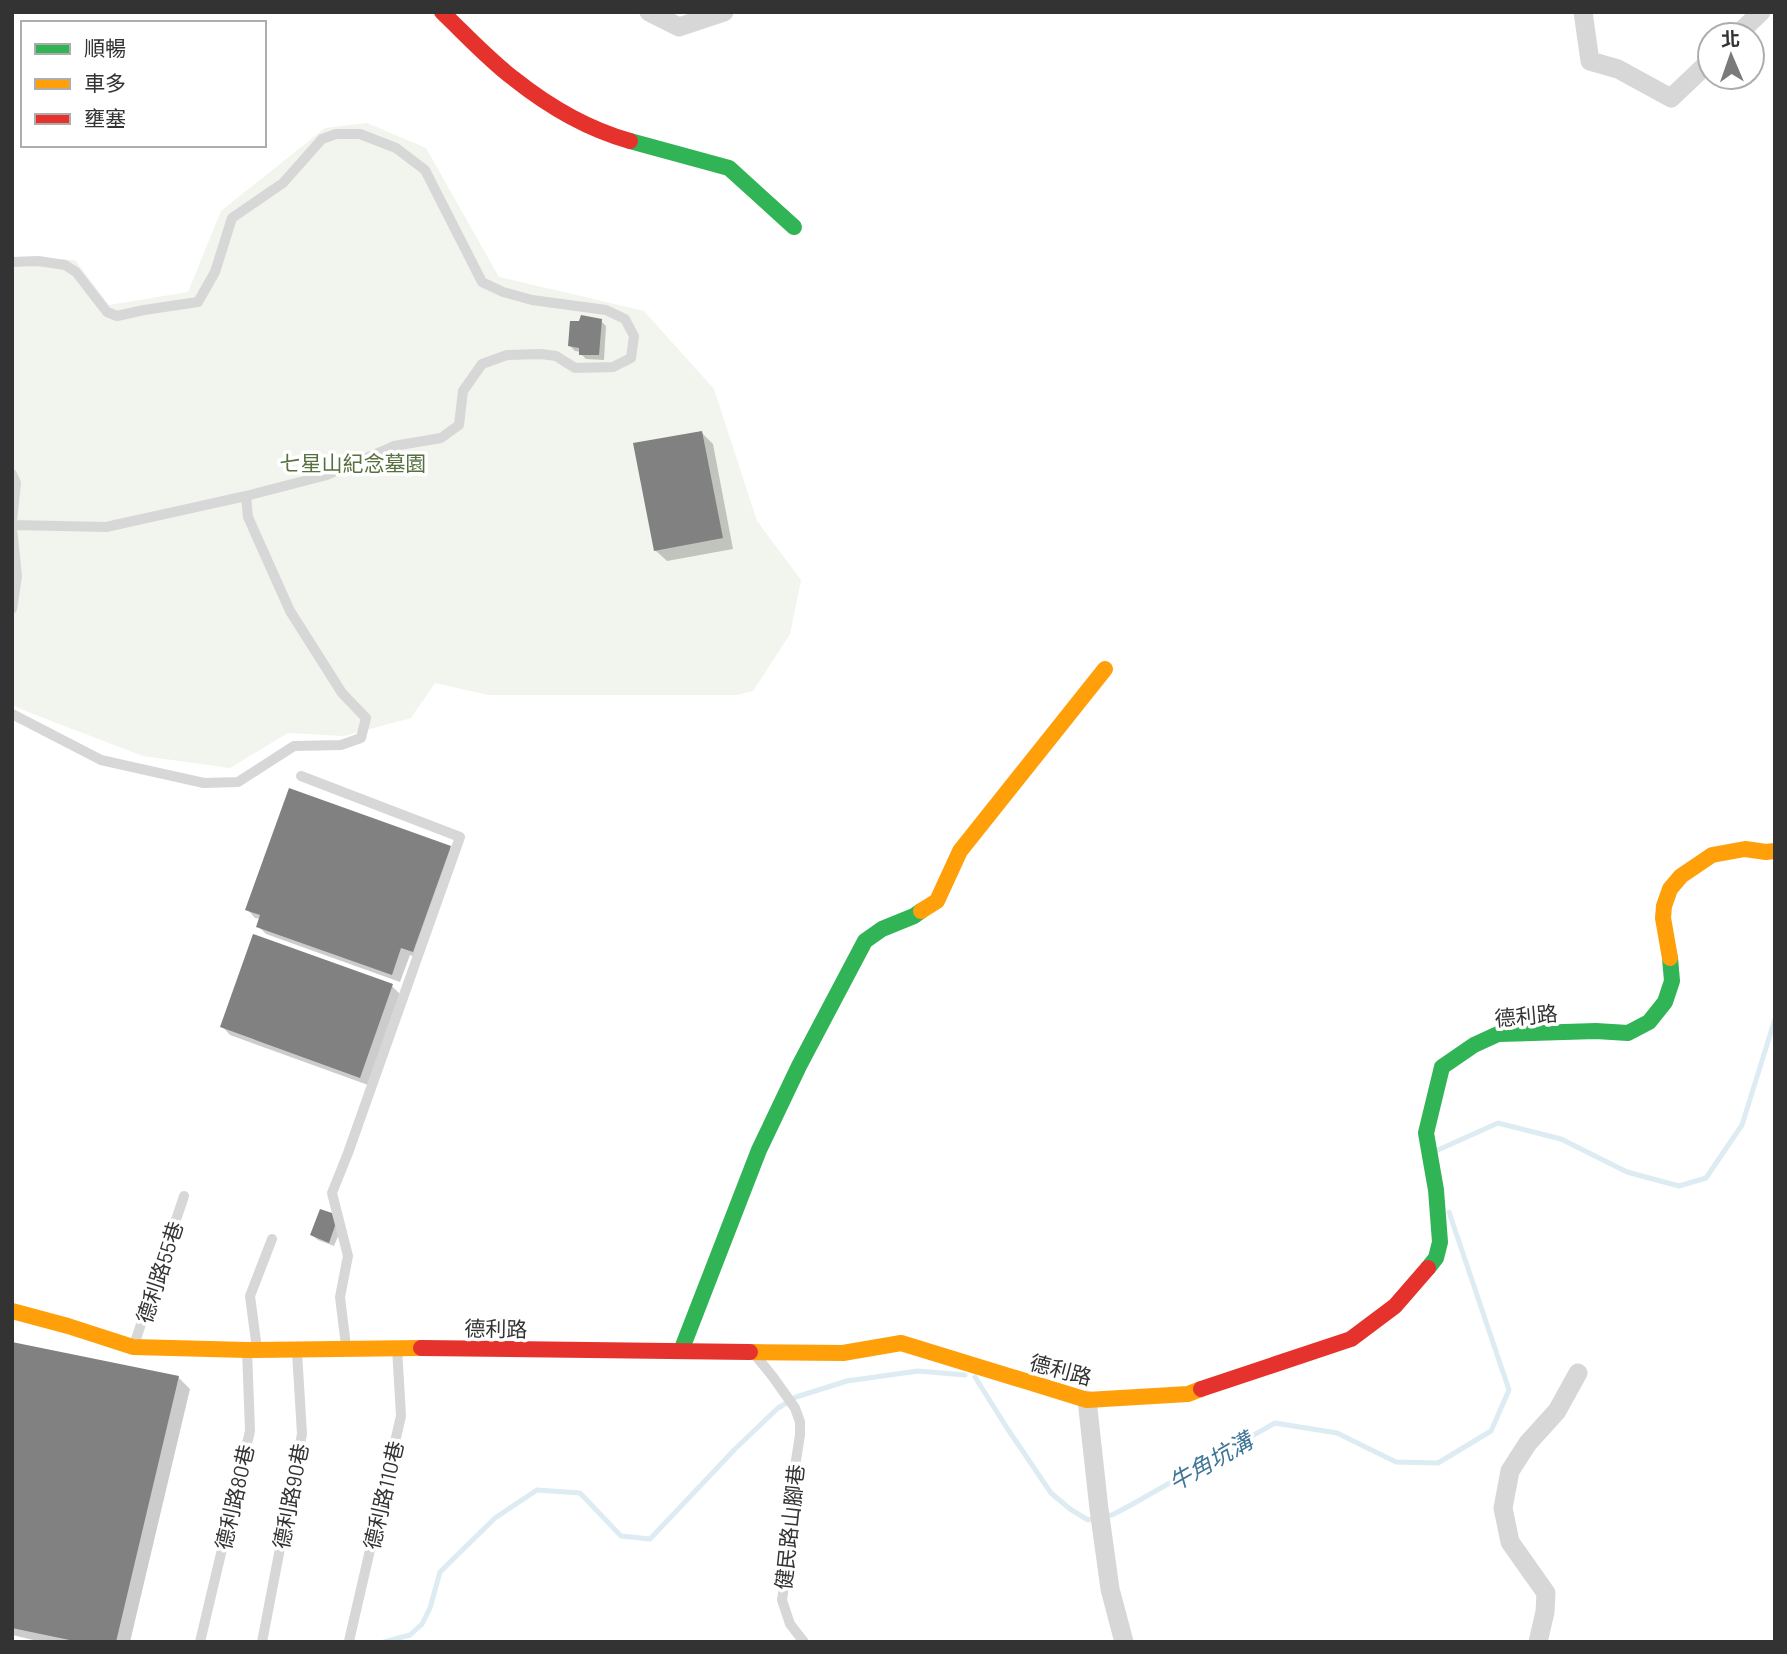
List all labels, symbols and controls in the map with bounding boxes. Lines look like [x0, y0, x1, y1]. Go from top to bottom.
legend [21, 21, 266, 147]
north arrow [1696, 21, 1766, 91]
text: 北 [1720, 27, 1740, 50]
text: 順暢 [84, 35, 126, 60]
text: 車多 [84, 70, 126, 95]
text: 壅塞 [84, 105, 126, 130]
park label: 七星山紀念墓園 [280, 450, 427, 475]
street label: 德利路 [1494, 1000, 1558, 1030]
street label: 德利路55巷 [131, 1218, 187, 1326]
street label: 德利路 [464, 1315, 528, 1341]
street label: 德利路 [1027, 1349, 1095, 1389]
water label: 牛角坑溝 [1163, 1424, 1259, 1496]
street label: 德利路110巷 [358, 1438, 408, 1552]
street label: 德利路90巷 [268, 1441, 312, 1551]
street label: 德利路80巷 [210, 1442, 258, 1552]
street label: 健民路山腳巷 [770, 1463, 808, 1591]

